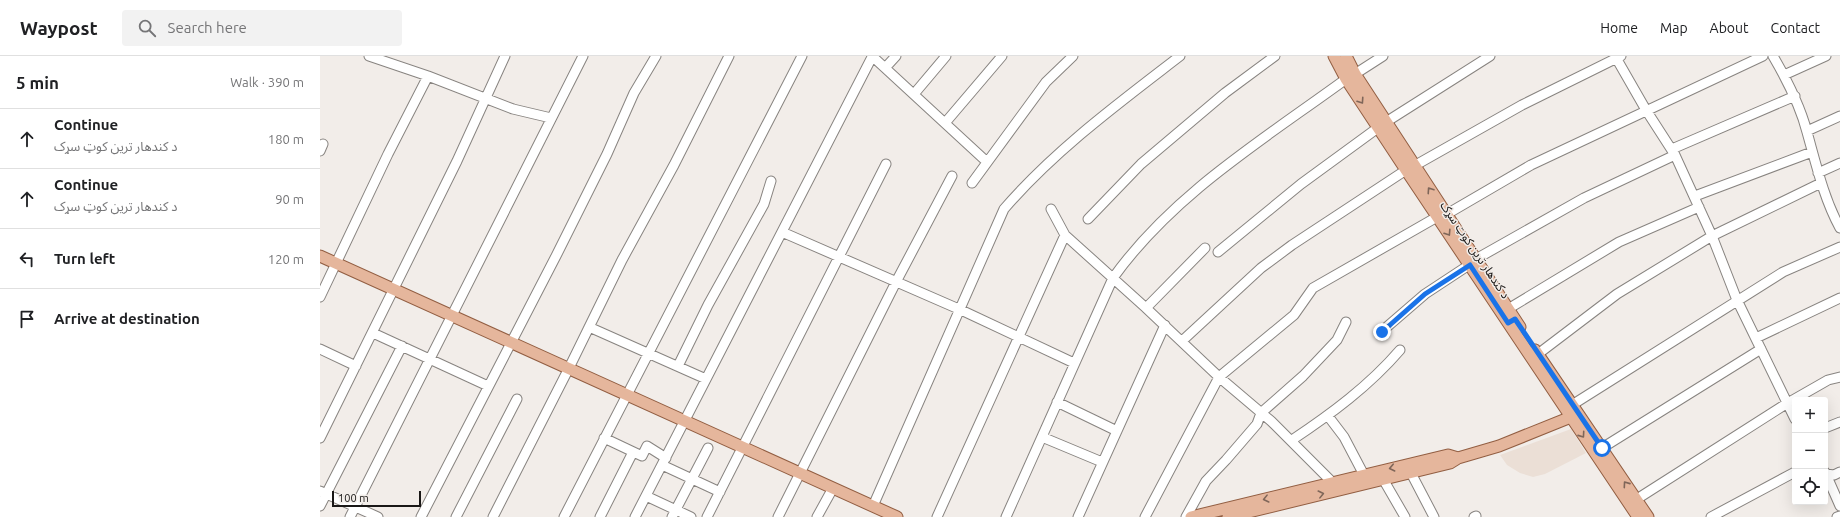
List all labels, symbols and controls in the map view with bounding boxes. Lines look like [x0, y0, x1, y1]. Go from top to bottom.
search box [122, 10, 402, 46]
text: Waypost [20, 17, 98, 39]
icon: search [136, 17, 158, 39]
text: Search here [168, 19, 247, 36]
text: Home [1600, 20, 1638, 36]
text: Map [1660, 20, 1688, 36]
text: About [1710, 20, 1749, 36]
text: Contact [1771, 20, 1820, 36]
text: 5 min [16, 73, 59, 92]
text: Walk · 390 m [230, 75, 304, 89]
one-way arrow [1357, 97, 1364, 104]
text: Continue [54, 116, 118, 133]
icon: ahead [16, 128, 38, 150]
text: 180 m [268, 132, 304, 146]
text: د کندهار ترين کوټ سړک [54, 139, 178, 153]
text: Continue [54, 176, 118, 193]
one-way arrow [1428, 187, 1435, 194]
icon: ahead [16, 188, 38, 210]
text: 90 m [275, 192, 304, 206]
text: د کندهار ترين کوټ سړک [54, 199, 178, 213]
street label: د کندهار ترين کوټ سړک [1437, 199, 1513, 301]
one-way arrow [1444, 229, 1451, 236]
icon: left [16, 248, 38, 270]
text: Turn left [54, 250, 115, 267]
text: 120 m [268, 252, 304, 266]
icon: arrive [16, 308, 38, 330]
text: Arrive at destination [54, 310, 200, 327]
route end [1373, 323, 1391, 341]
map controls [1792, 397, 1828, 505]
button: + [1792, 397, 1828, 433]
one-way arrow [1577, 431, 1585, 438]
button: − [1792, 433, 1828, 469]
route start [1593, 439, 1611, 457]
one-way arrow [1389, 464, 1396, 472]
button: locate [1792, 469, 1828, 505]
one-way arrow [1624, 482, 1631, 489]
scale bar [332, 489, 421, 508]
one-way arrow [1318, 491, 1324, 499]
text: 100 m [338, 492, 369, 504]
one-way arrow [1263, 494, 1269, 502]

